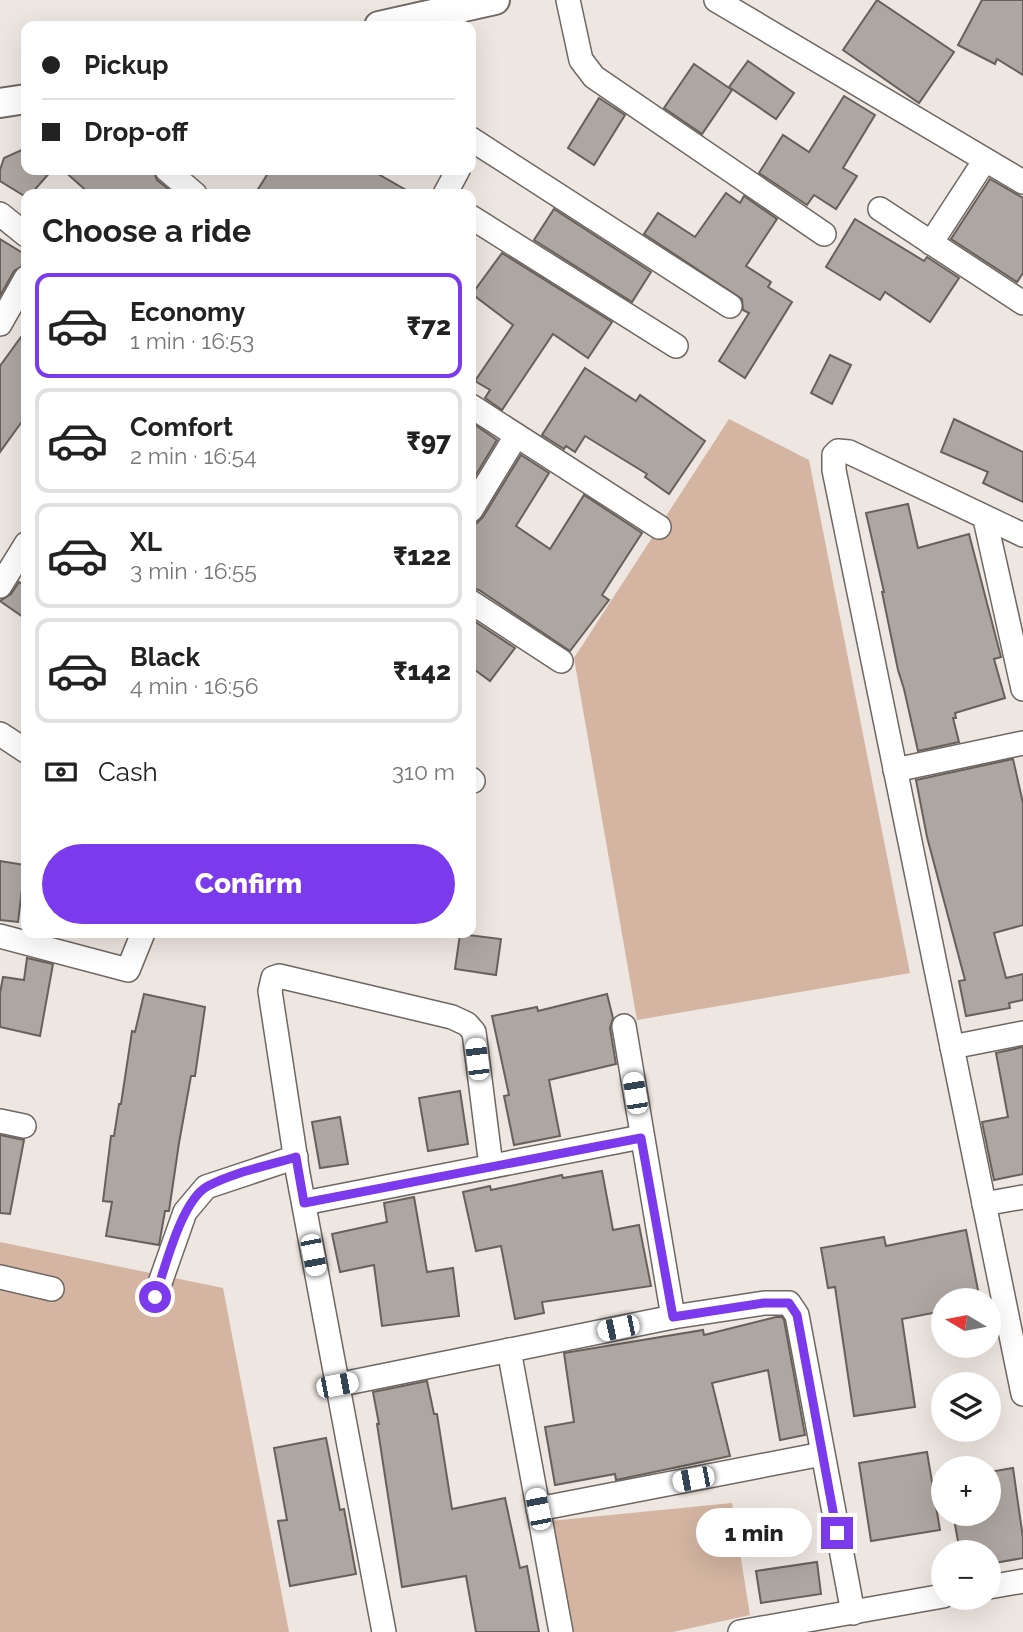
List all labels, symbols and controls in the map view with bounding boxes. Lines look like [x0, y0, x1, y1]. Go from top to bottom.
text: Pickup [84, 50, 169, 80]
text: Drop-off [84, 117, 188, 147]
text: Choose a ride [42, 212, 251, 249]
icon: car [46, 294, 109, 357]
text: Economy [130, 297, 245, 327]
text: ₹72 [407, 311, 451, 341]
text: 1 min · 16:53 [130, 327, 254, 354]
icon: car [46, 409, 109, 472]
text: Comfort [130, 412, 233, 442]
text: ₹97 [406, 426, 451, 456]
text: 2 min · 16:54 [130, 442, 257, 469]
icon: car [46, 524, 109, 587]
text: XL [130, 527, 162, 557]
text: ₹122 [393, 541, 451, 571]
text: 3 min · 16:55 [130, 557, 257, 584]
icon: car [46, 639, 109, 702]
text: Black [130, 642, 200, 672]
text: ₹142 [393, 656, 451, 686]
text: 4 min · 16:56 [130, 672, 259, 699]
icon: cash [42, 753, 80, 791]
text: Cash [98, 757, 158, 787]
text: 310 m [392, 758, 455, 785]
button: Confirm [42, 844, 455, 924]
car [465, 1037, 490, 1081]
car [622, 1071, 649, 1115]
car [299, 1232, 328, 1278]
route start [139, 1281, 171, 1313]
north arrow [931, 1288, 1001, 1358]
map controls [931, 1288, 1001, 1610]
car [596, 1313, 641, 1343]
car [315, 1371, 360, 1399]
button: layers [931, 1372, 1001, 1442]
button: + [931, 1456, 1001, 1526]
car [671, 1465, 716, 1493]
car [524, 1486, 553, 1532]
callout: 1 min [697, 1508, 812, 1558]
route end [821, 1517, 853, 1549]
text: 1 min [724, 1519, 784, 1546]
button: − [931, 1540, 1001, 1610]

